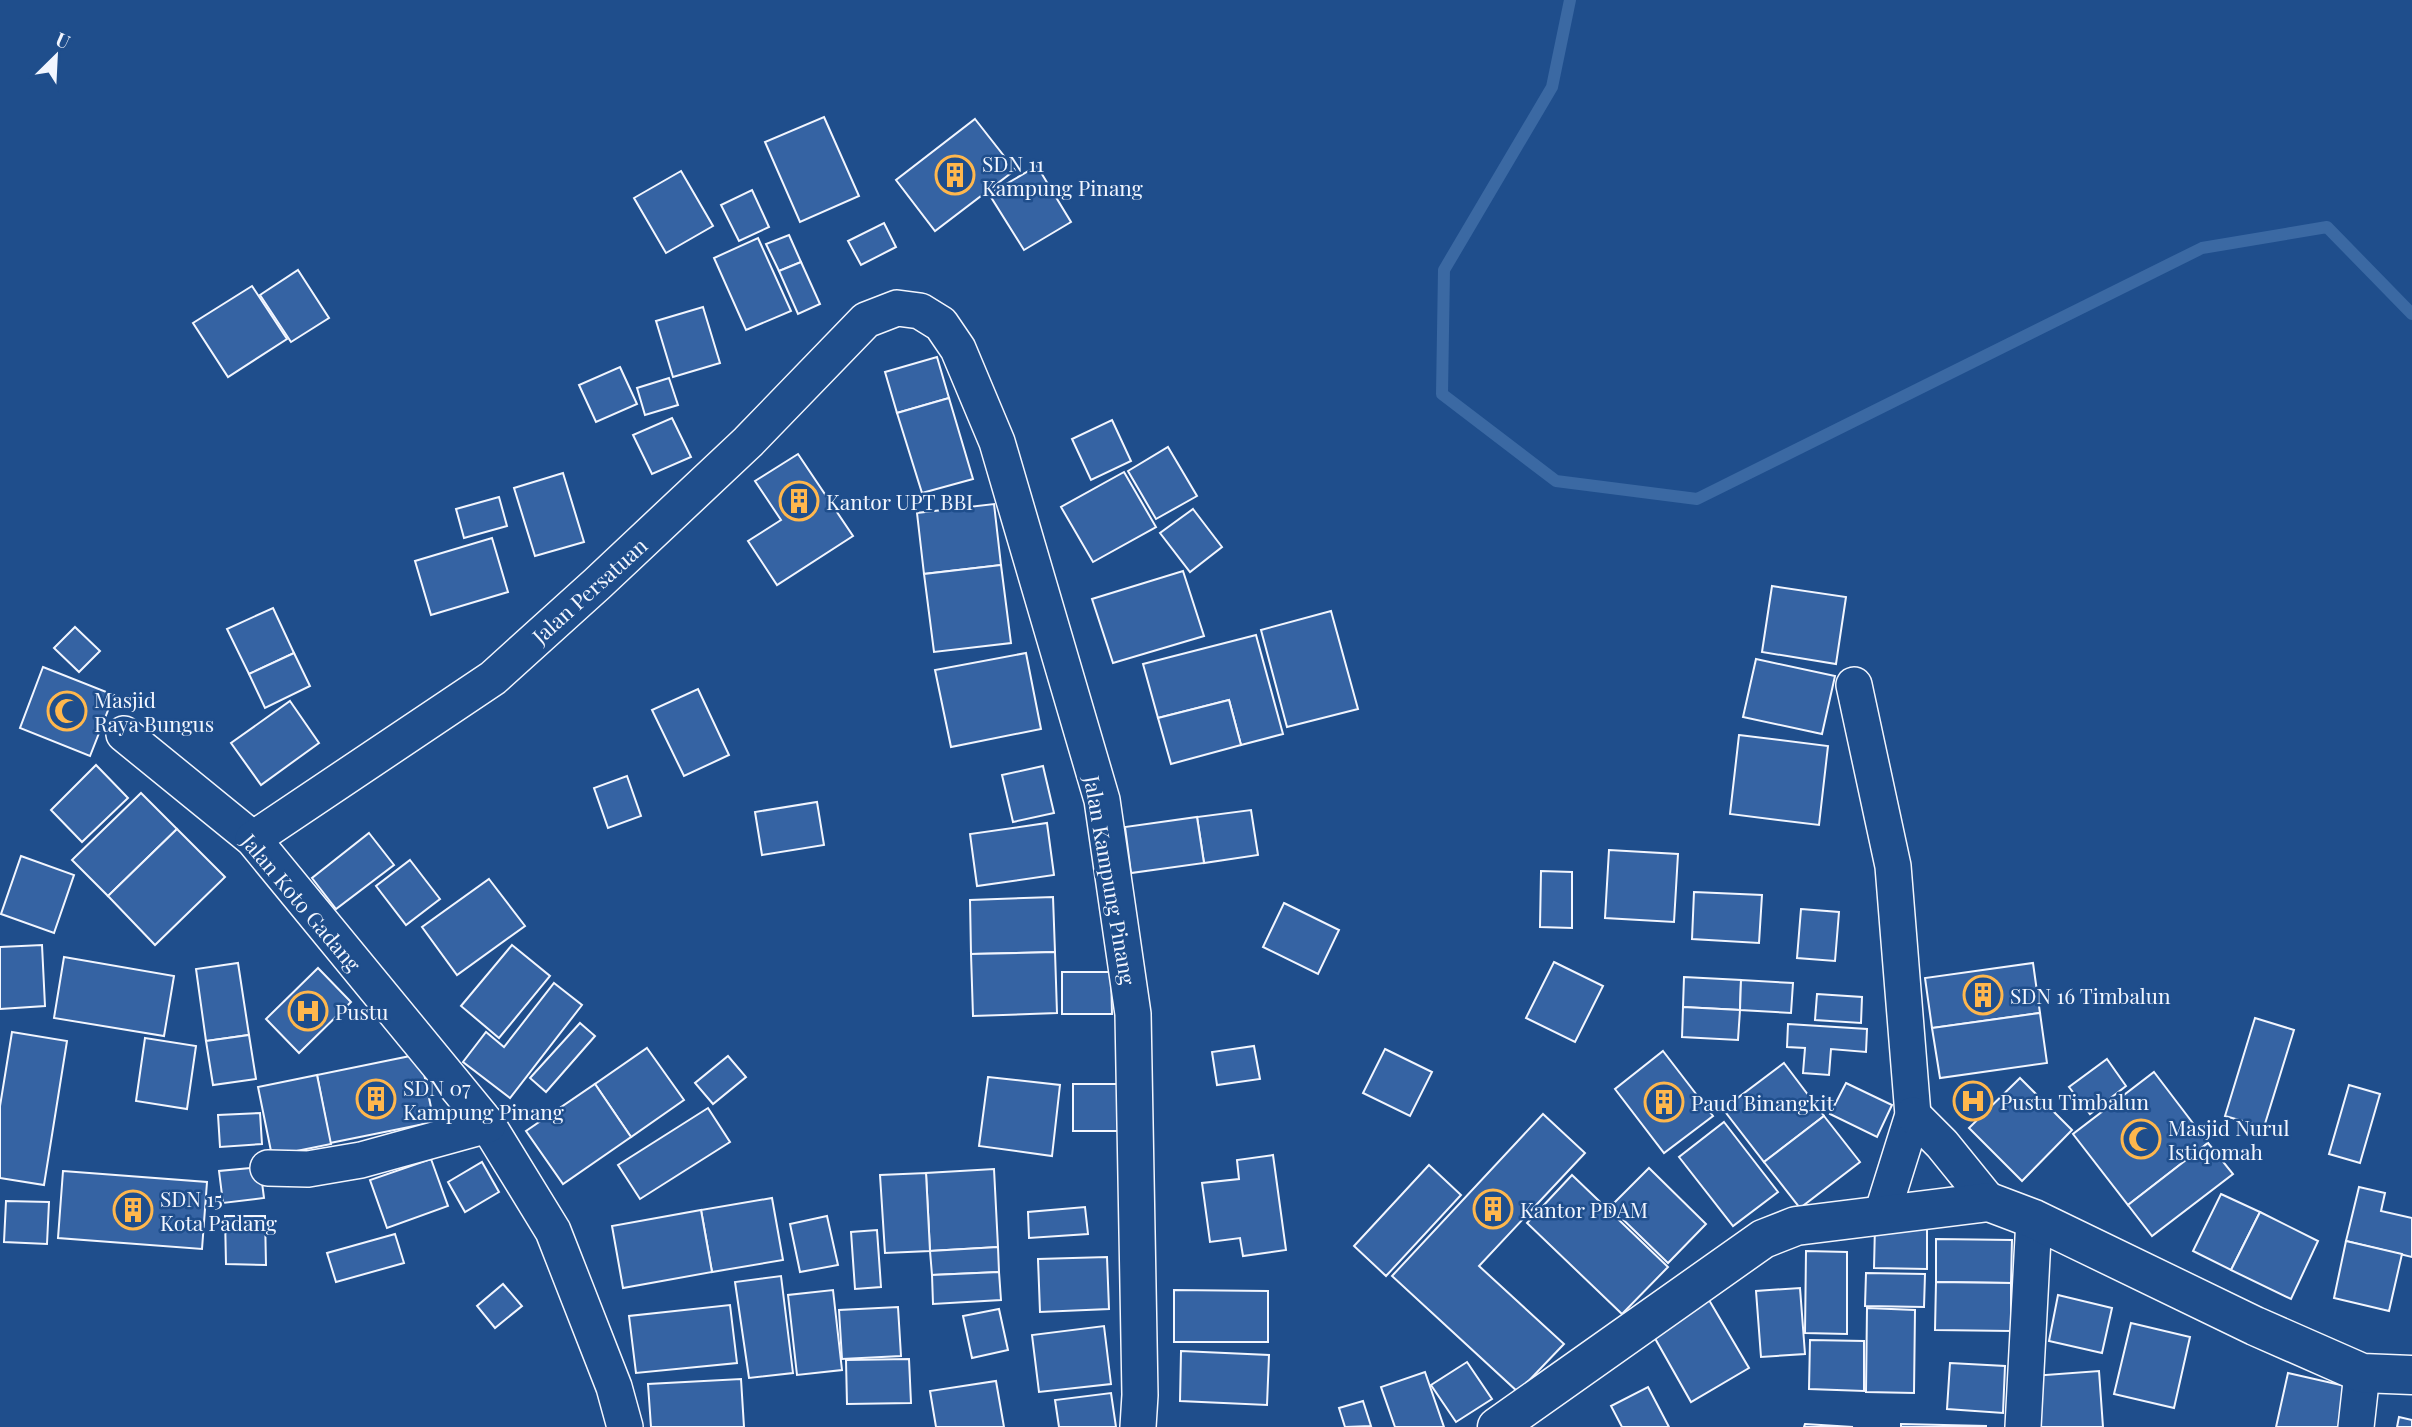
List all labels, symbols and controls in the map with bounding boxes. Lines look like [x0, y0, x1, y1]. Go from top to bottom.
north arrow [21, 21, 91, 91]
text: U [52, 25, 75, 54]
place label: SDN 11 Kampung Pinang [982, 149, 1143, 201]
building icon: SDN 11 Kampung Pinang [934, 154, 976, 196]
building icon: Kantor UPT BBI [778, 480, 820, 522]
place label: Kantor UPT BBI [826, 487, 973, 515]
street label: Jalan Persatuan [525, 531, 653, 650]
place label: Masjid Raya Bungus [94, 685, 214, 737]
mosque icon: Masjid Raya Bungus [46, 690, 88, 732]
street label: Jalan Kampung Pinang [1079, 772, 1143, 987]
street label: Jalan Koto Gadang [235, 826, 368, 977]
building icon: SDN 16 Timbalun [1962, 974, 2004, 1016]
place label: SDN 16 Timbalun [2010, 981, 2171, 1009]
hospital icon: Pustu [287, 990, 329, 1032]
place label: Pustu [335, 997, 389, 1025]
place label: SDN 07 Kampung Pinang [403, 1073, 564, 1125]
building icon: SDN 07 Kampung Pinang [355, 1078, 397, 1120]
hospital icon: Pustu Timbalun [1952, 1080, 1994, 1122]
building icon: Paud Binangkit [1643, 1081, 1685, 1123]
place label: Pustu Timbalun [2000, 1087, 2150, 1115]
place label: Paud Binangkit [1691, 1088, 1834, 1116]
place label: Masjid Nurul Istiqomah [2168, 1113, 2290, 1165]
mosque icon: Masjid Nurul Istiqomah [2120, 1118, 2162, 1160]
place label: SDN 15 Kota Padang [160, 1184, 277, 1236]
building icon: Kantor PDAM [1472, 1188, 1514, 1230]
building icon: SDN 15 Kota Padang [112, 1189, 154, 1231]
place label: Kantor PDAM [1520, 1195, 1648, 1223]

